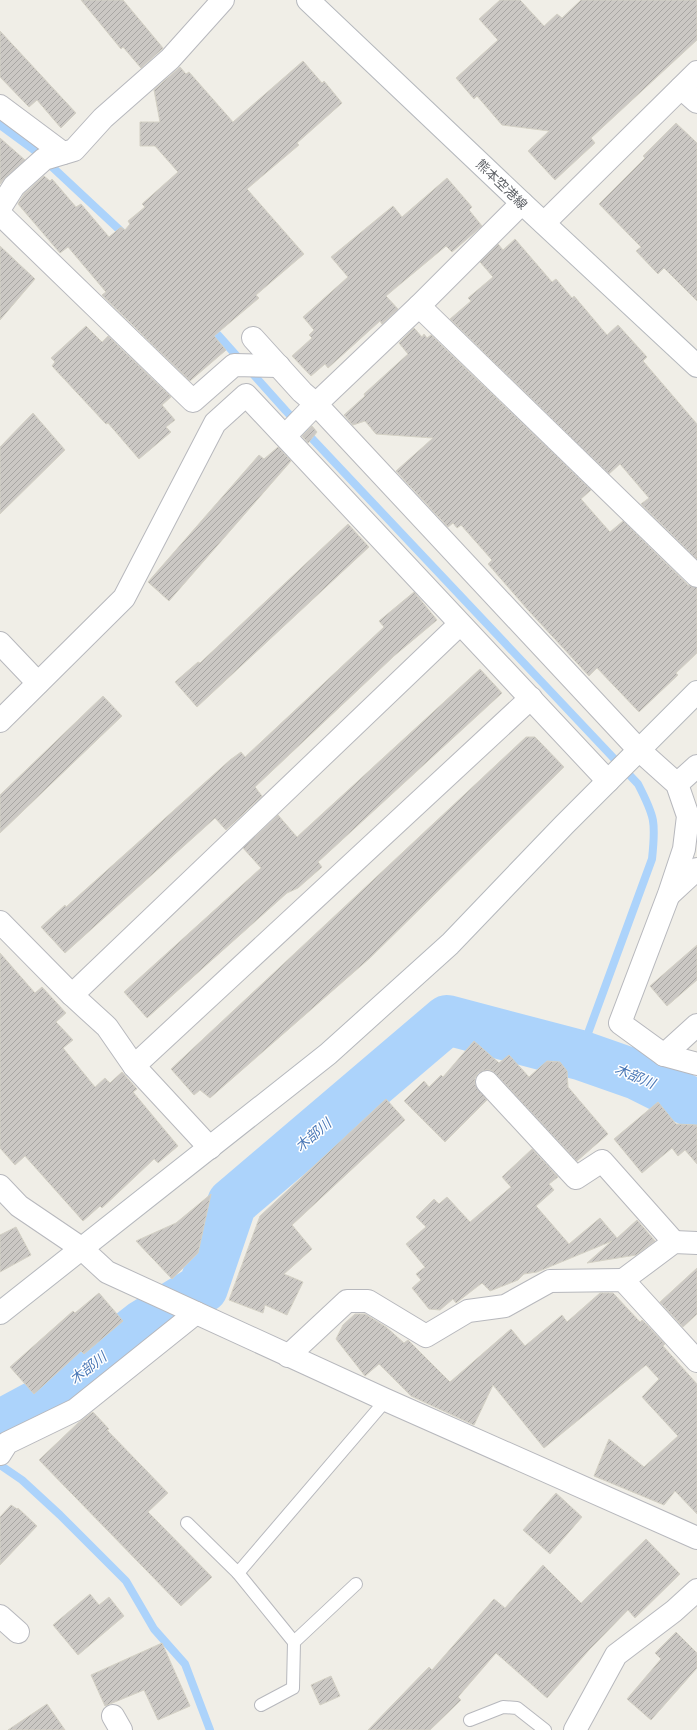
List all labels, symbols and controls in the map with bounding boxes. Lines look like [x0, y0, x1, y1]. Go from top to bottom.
street label: 熊本空港線 [473, 156, 531, 212]
water label: 木部川 [613, 1060, 660, 1092]
water label: 木部川 [291, 1113, 336, 1155]
water label: 木部川 [66, 1347, 111, 1387]

